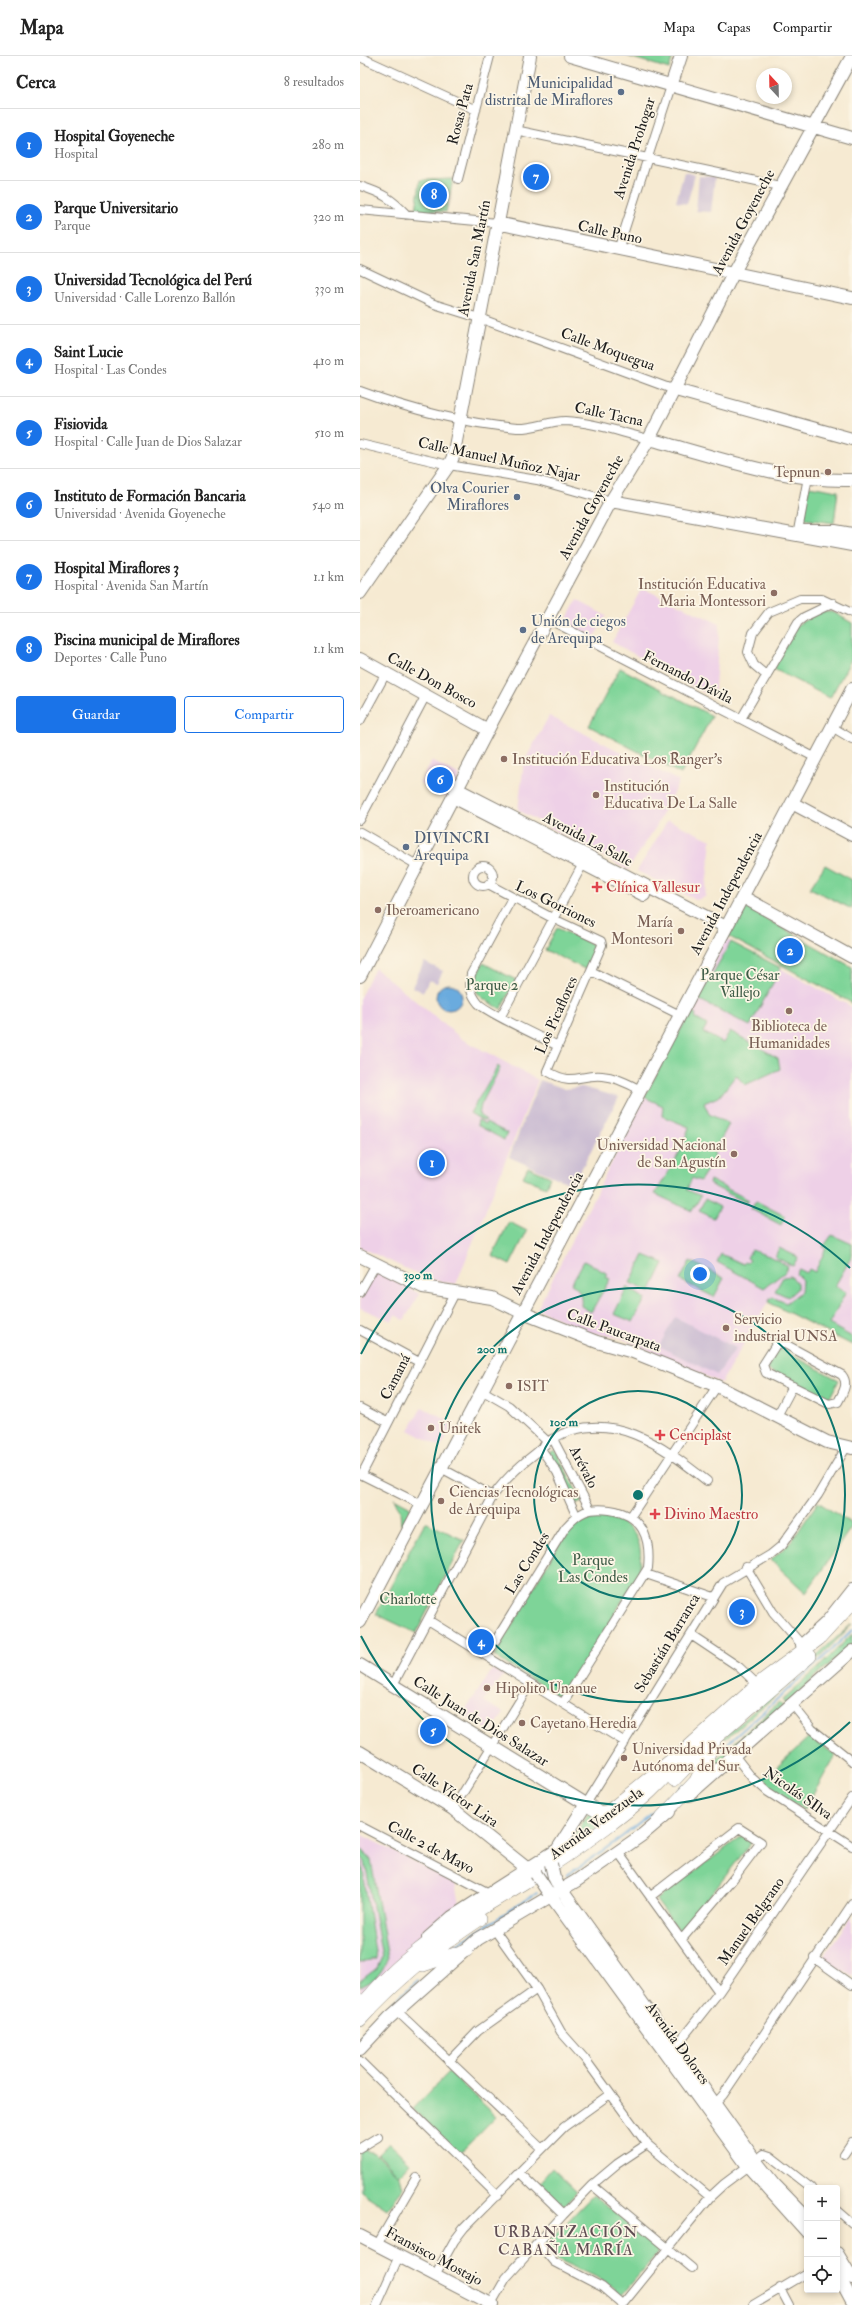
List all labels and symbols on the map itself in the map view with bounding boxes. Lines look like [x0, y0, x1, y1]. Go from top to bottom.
north arrow [756, 68, 792, 104]
place label: Municipalidad distrital de Miraflores [485, 74, 614, 110]
street label: Rosas Pata [443, 80, 478, 147]
marker: Municipalidad distrital de Miraflores [616, 87, 626, 97]
street label: Avenida Prohogar [609, 95, 660, 202]
pin: 7 [523, 162, 549, 192]
street label: Avenida Goyeneche [707, 166, 779, 279]
pin: 8 [421, 180, 447, 210]
street label: Avenida San Martín [454, 198, 495, 319]
street label: Calle Puno [576, 216, 644, 249]
street label: Calle Moquegua [558, 324, 658, 376]
street label: Calle Tacna [573, 398, 646, 431]
street label: Calle Manuel Muñoz Najar [416, 433, 582, 486]
street label: Avenida Goyeneche [554, 452, 628, 564]
place label: Tepnun [774, 463, 820, 483]
marker: Tepnun [823, 467, 833, 477]
place label: Olva Courier Miraflores [430, 479, 509, 515]
marker: Olva Courier Miraflores [512, 492, 522, 502]
place label: Institución Educativa Maria Montessori [638, 575, 767, 611]
marker: Institución Educativa Maria Montessori [769, 588, 779, 598]
place label: Unión de ciegos de Arequipa [531, 612, 626, 649]
marker: Unión de ciegos de Arequipa [518, 625, 528, 635]
street label: Fernando Dávila [639, 647, 737, 709]
street label: Calle Don Bosco [383, 648, 480, 713]
place label: Institución Educativa Los Ranger's [512, 750, 722, 769]
marker: Institución Educativa Los Ranger's [499, 754, 509, 764]
pin: 6 [427, 765, 453, 795]
place label: Institución Educativa De La Salle [604, 777, 737, 813]
marker: Institución Educativa De La Salle [591, 790, 601, 800]
street label: Avenida La Salle [539, 807, 636, 871]
street label: Avenida Independencia [686, 828, 768, 959]
place label: DIVINCRI Arequipa [413, 829, 490, 866]
marker: DIVINCRI Arequipa [401, 842, 411, 852]
street label: Los Gorriones [512, 877, 599, 932]
place label: Clínica Vallesur [606, 878, 700, 897]
marker: Clínica Vallesur [591, 881, 603, 893]
place label: Iberoamericano [386, 901, 479, 920]
marker: Iberoamericano [373, 905, 383, 915]
place label: María Montesori [611, 913, 674, 949]
marker: María Montesori [676, 926, 686, 936]
pin: 2 [777, 936, 803, 966]
park label: Parque César Vallejo [700, 966, 780, 1002]
street label: Los Picaflores [531, 973, 582, 1057]
park label: Parque 2 [466, 976, 519, 995]
marker: Biblioteca de Humanidades [784, 1006, 794, 1016]
place label: Biblioteca de Humanidades [748, 1017, 830, 1053]
place label: Universidad Nacional de San Agustín [597, 1136, 726, 1172]
pin: 1 [419, 1148, 445, 1178]
marker: Universidad Nacional de San Agustín [729, 1149, 739, 1159]
street label: Avenida Independencia [507, 1168, 589, 1299]
your location [690, 1264, 710, 1284]
text: 300 m [404, 1268, 433, 1283]
street label: Calle Paucarpata [564, 1305, 664, 1358]
place label: Servicio industrial UNSA [734, 1310, 838, 1346]
marker: Servicio industrial UNSA [721, 1323, 731, 1333]
text: 200 m [477, 1342, 508, 1357]
street label: Camaná [376, 1350, 415, 1403]
place label: ISIT [517, 1377, 549, 1396]
marker: ISIT [504, 1381, 514, 1391]
text: 100 m [550, 1415, 579, 1430]
place label: Unitek [439, 1419, 481, 1438]
marker: Unitek [426, 1423, 436, 1433]
place label: Cenciplast [669, 1426, 732, 1446]
marker: Cenciplast [654, 1429, 666, 1441]
street label: Arévalo [564, 1442, 602, 1492]
place label: Ciencias Tecnológicas de Arequipa [449, 1483, 578, 1520]
centre of rings [631, 1488, 645, 1502]
marker: Ciencias Tecnológicas de Arequipa [436, 1496, 446, 1506]
place label: Divino Maestro [664, 1505, 758, 1524]
marker: Divino Maestro [649, 1508, 661, 1520]
street label: Las Condes [501, 1529, 554, 1598]
park label: Parque Las Condes [558, 1551, 628, 1587]
street label: Sebastián Barranca [630, 1589, 705, 1696]
park label: Charlotte [379, 1590, 437, 1609]
pin: 3 [729, 1597, 755, 1627]
pin: 4 [468, 1627, 494, 1657]
street label: Calle Juan de Dios Salazar [409, 1672, 553, 1772]
place label: Hipolito Unanue [495, 1679, 597, 1699]
marker: Hipolito Unanue [482, 1683, 492, 1693]
place label: Cayetano Heredia [530, 1714, 637, 1733]
pin: 5 [420, 1716, 446, 1746]
marker: Cayetano Heredia [517, 1718, 527, 1728]
place label: Universidad Privada Autónoma del Sur [631, 1740, 752, 1776]
marker: Universidad Privada Autónoma del Sur [619, 1753, 629, 1763]
street label: Calle Víctor Lira [408, 1759, 503, 1832]
street label: Nicolás SIlva [760, 1763, 836, 1824]
street label: Avenida Venezuela [545, 1783, 647, 1864]
street label: Calle 2 de Mayo [384, 1817, 478, 1878]
street label: Manuel Belgrano [714, 1874, 789, 1969]
street label: Avenida Dolores [641, 1997, 714, 2088]
district label: URBANIZACIÓN CABAÑA MARÍA [493, 2221, 639, 2260]
street label: Fransisco Mostajo [382, 2223, 486, 2290]

